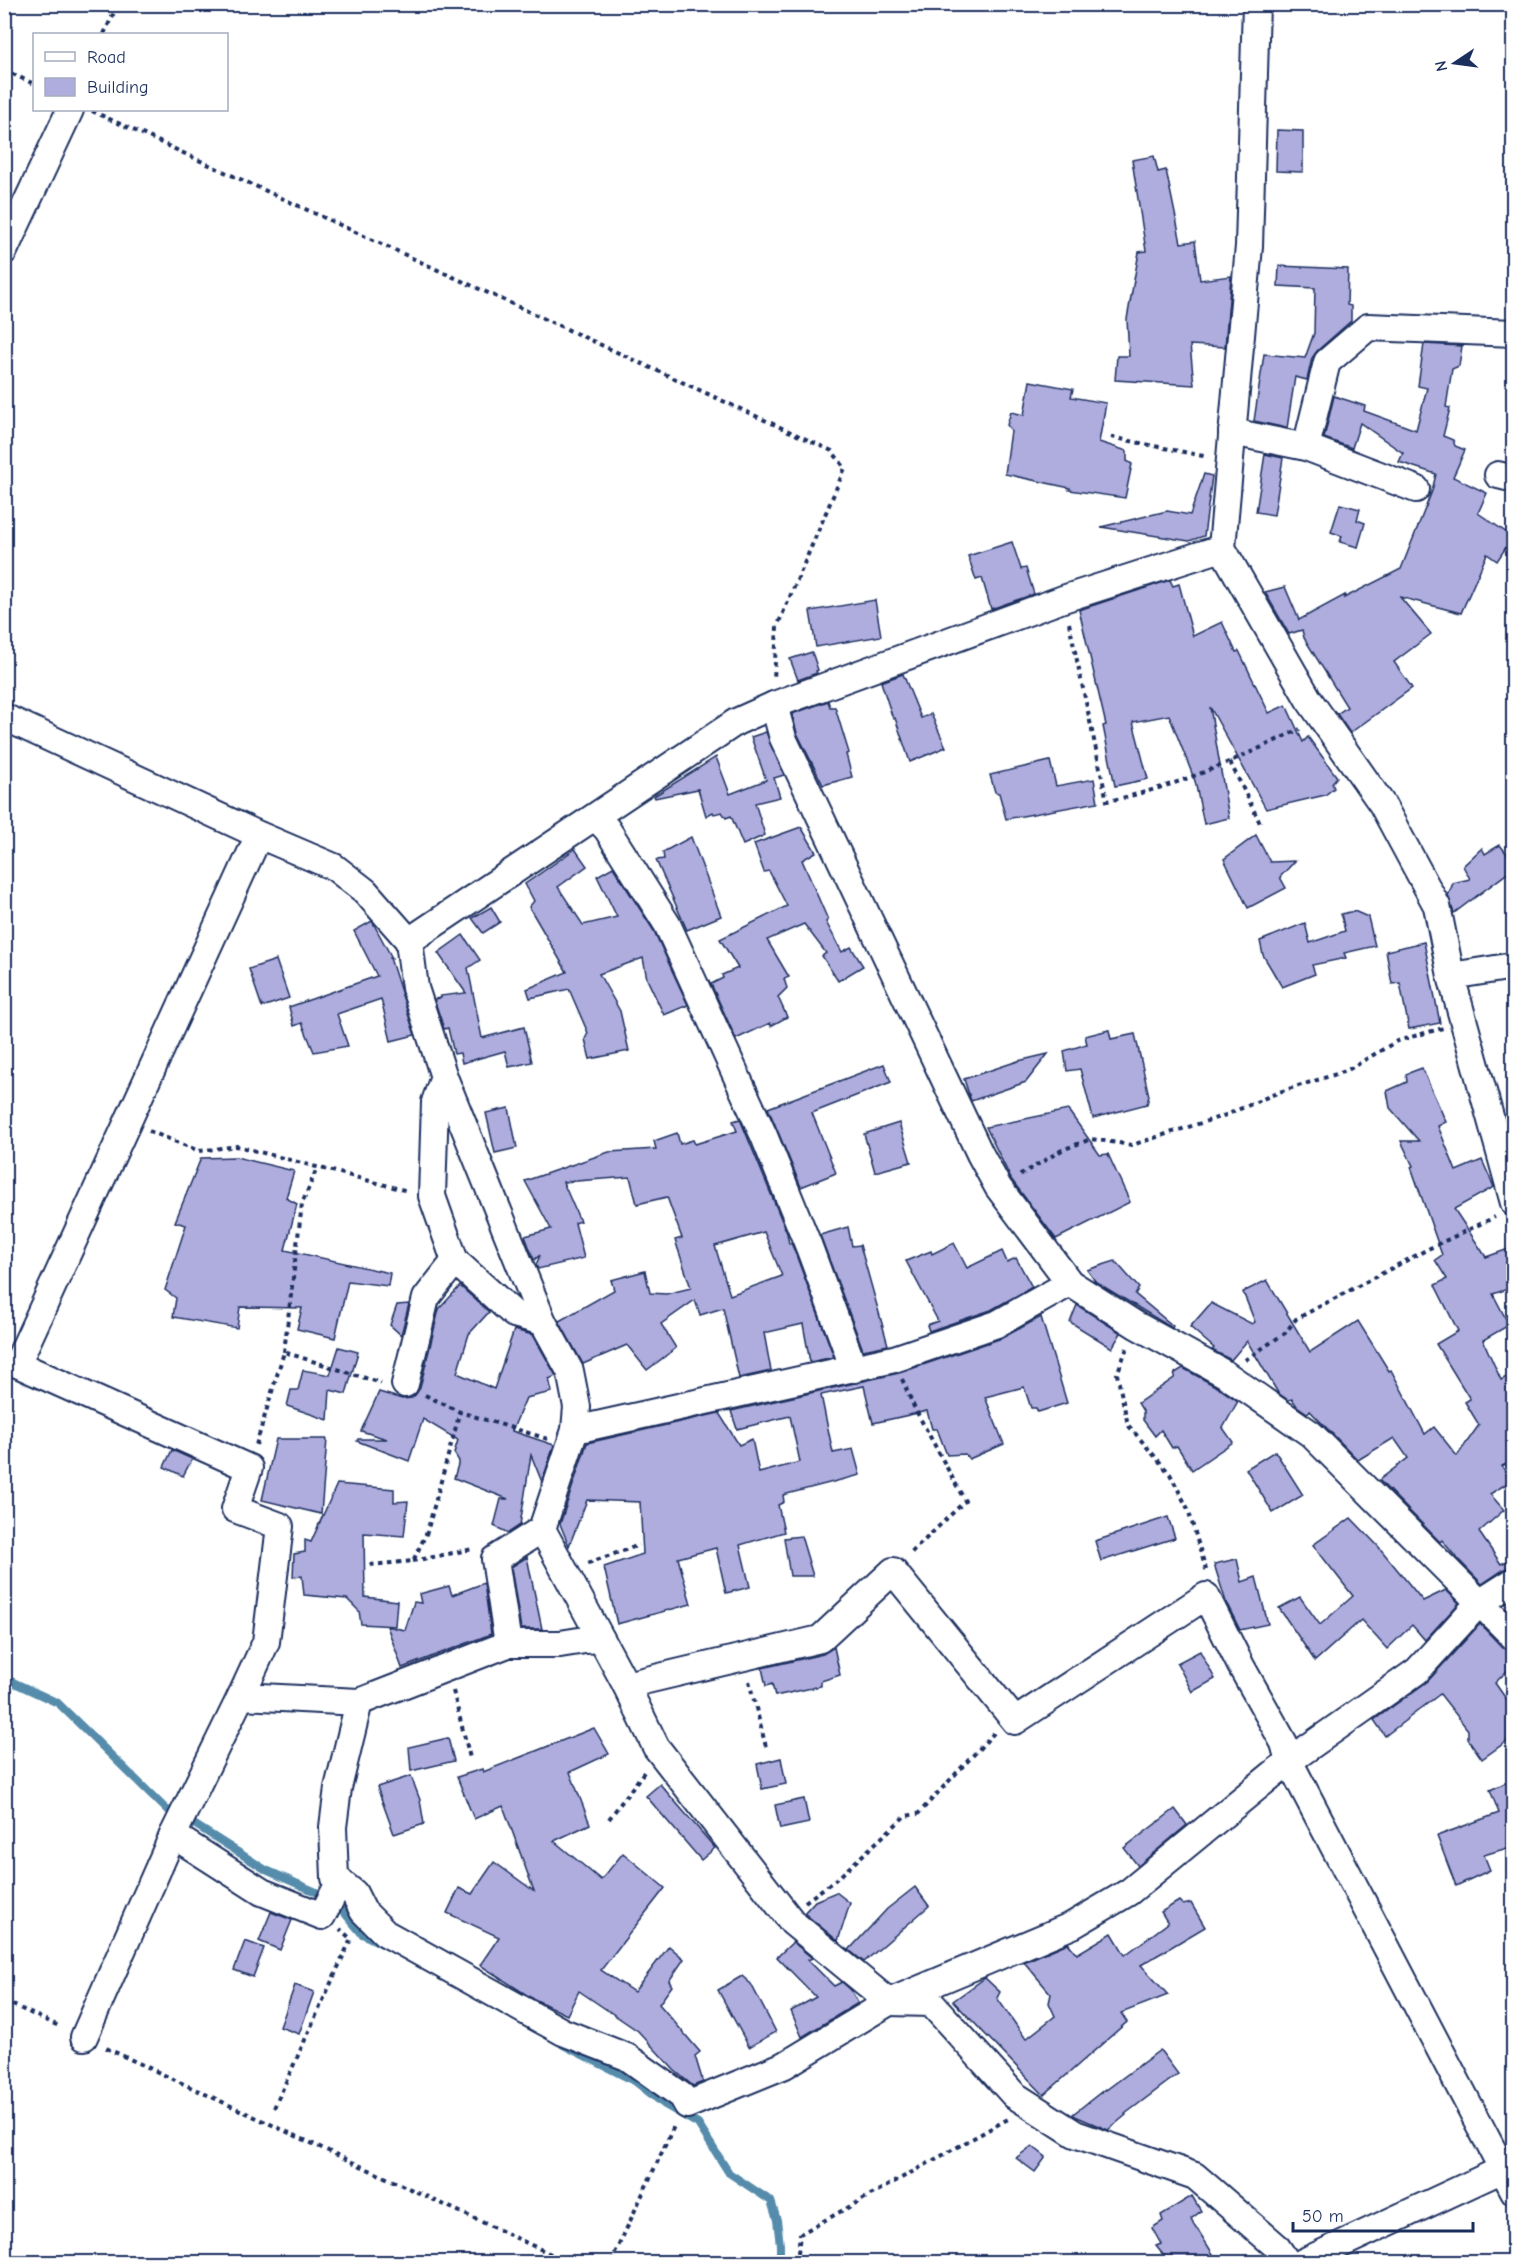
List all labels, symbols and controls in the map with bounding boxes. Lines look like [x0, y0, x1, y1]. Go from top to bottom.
legend [33, 33, 228, 111]
north arrow [1425, 33, 1485, 93]
text: Road [87, 47, 126, 68]
text: N [1431, 59, 1451, 73]
text: Building [87, 77, 149, 98]
scale bar [1293, 2195, 1473, 2233]
text: 50 m [1302, 2206, 1344, 2227]

